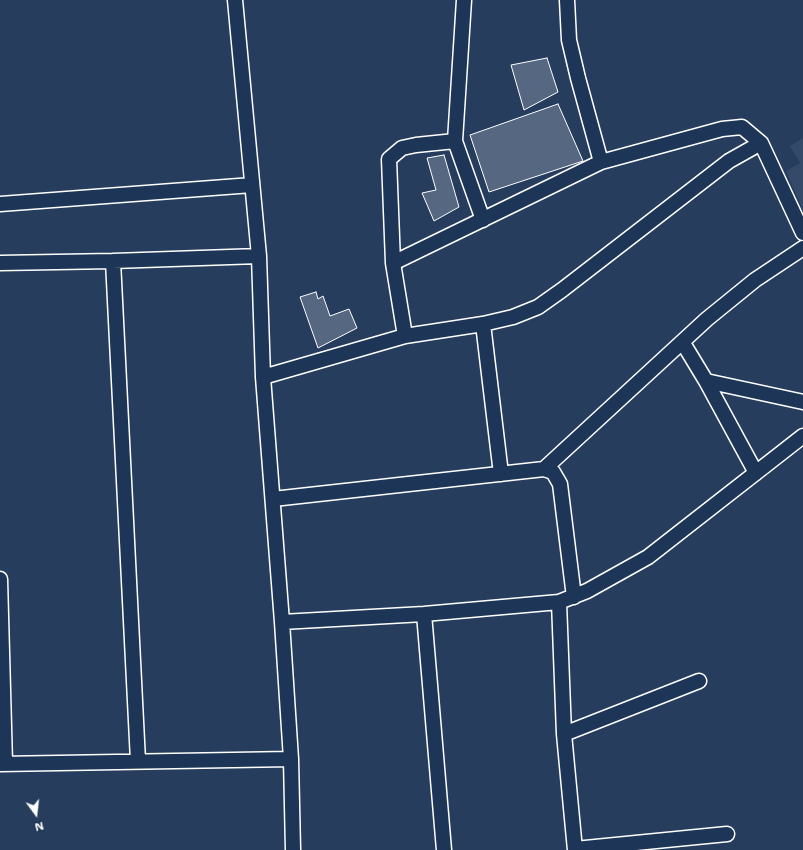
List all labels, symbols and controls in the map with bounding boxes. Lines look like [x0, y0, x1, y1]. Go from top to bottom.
north arrow [16, 794, 56, 834]
text: N [33, 818, 45, 834]

